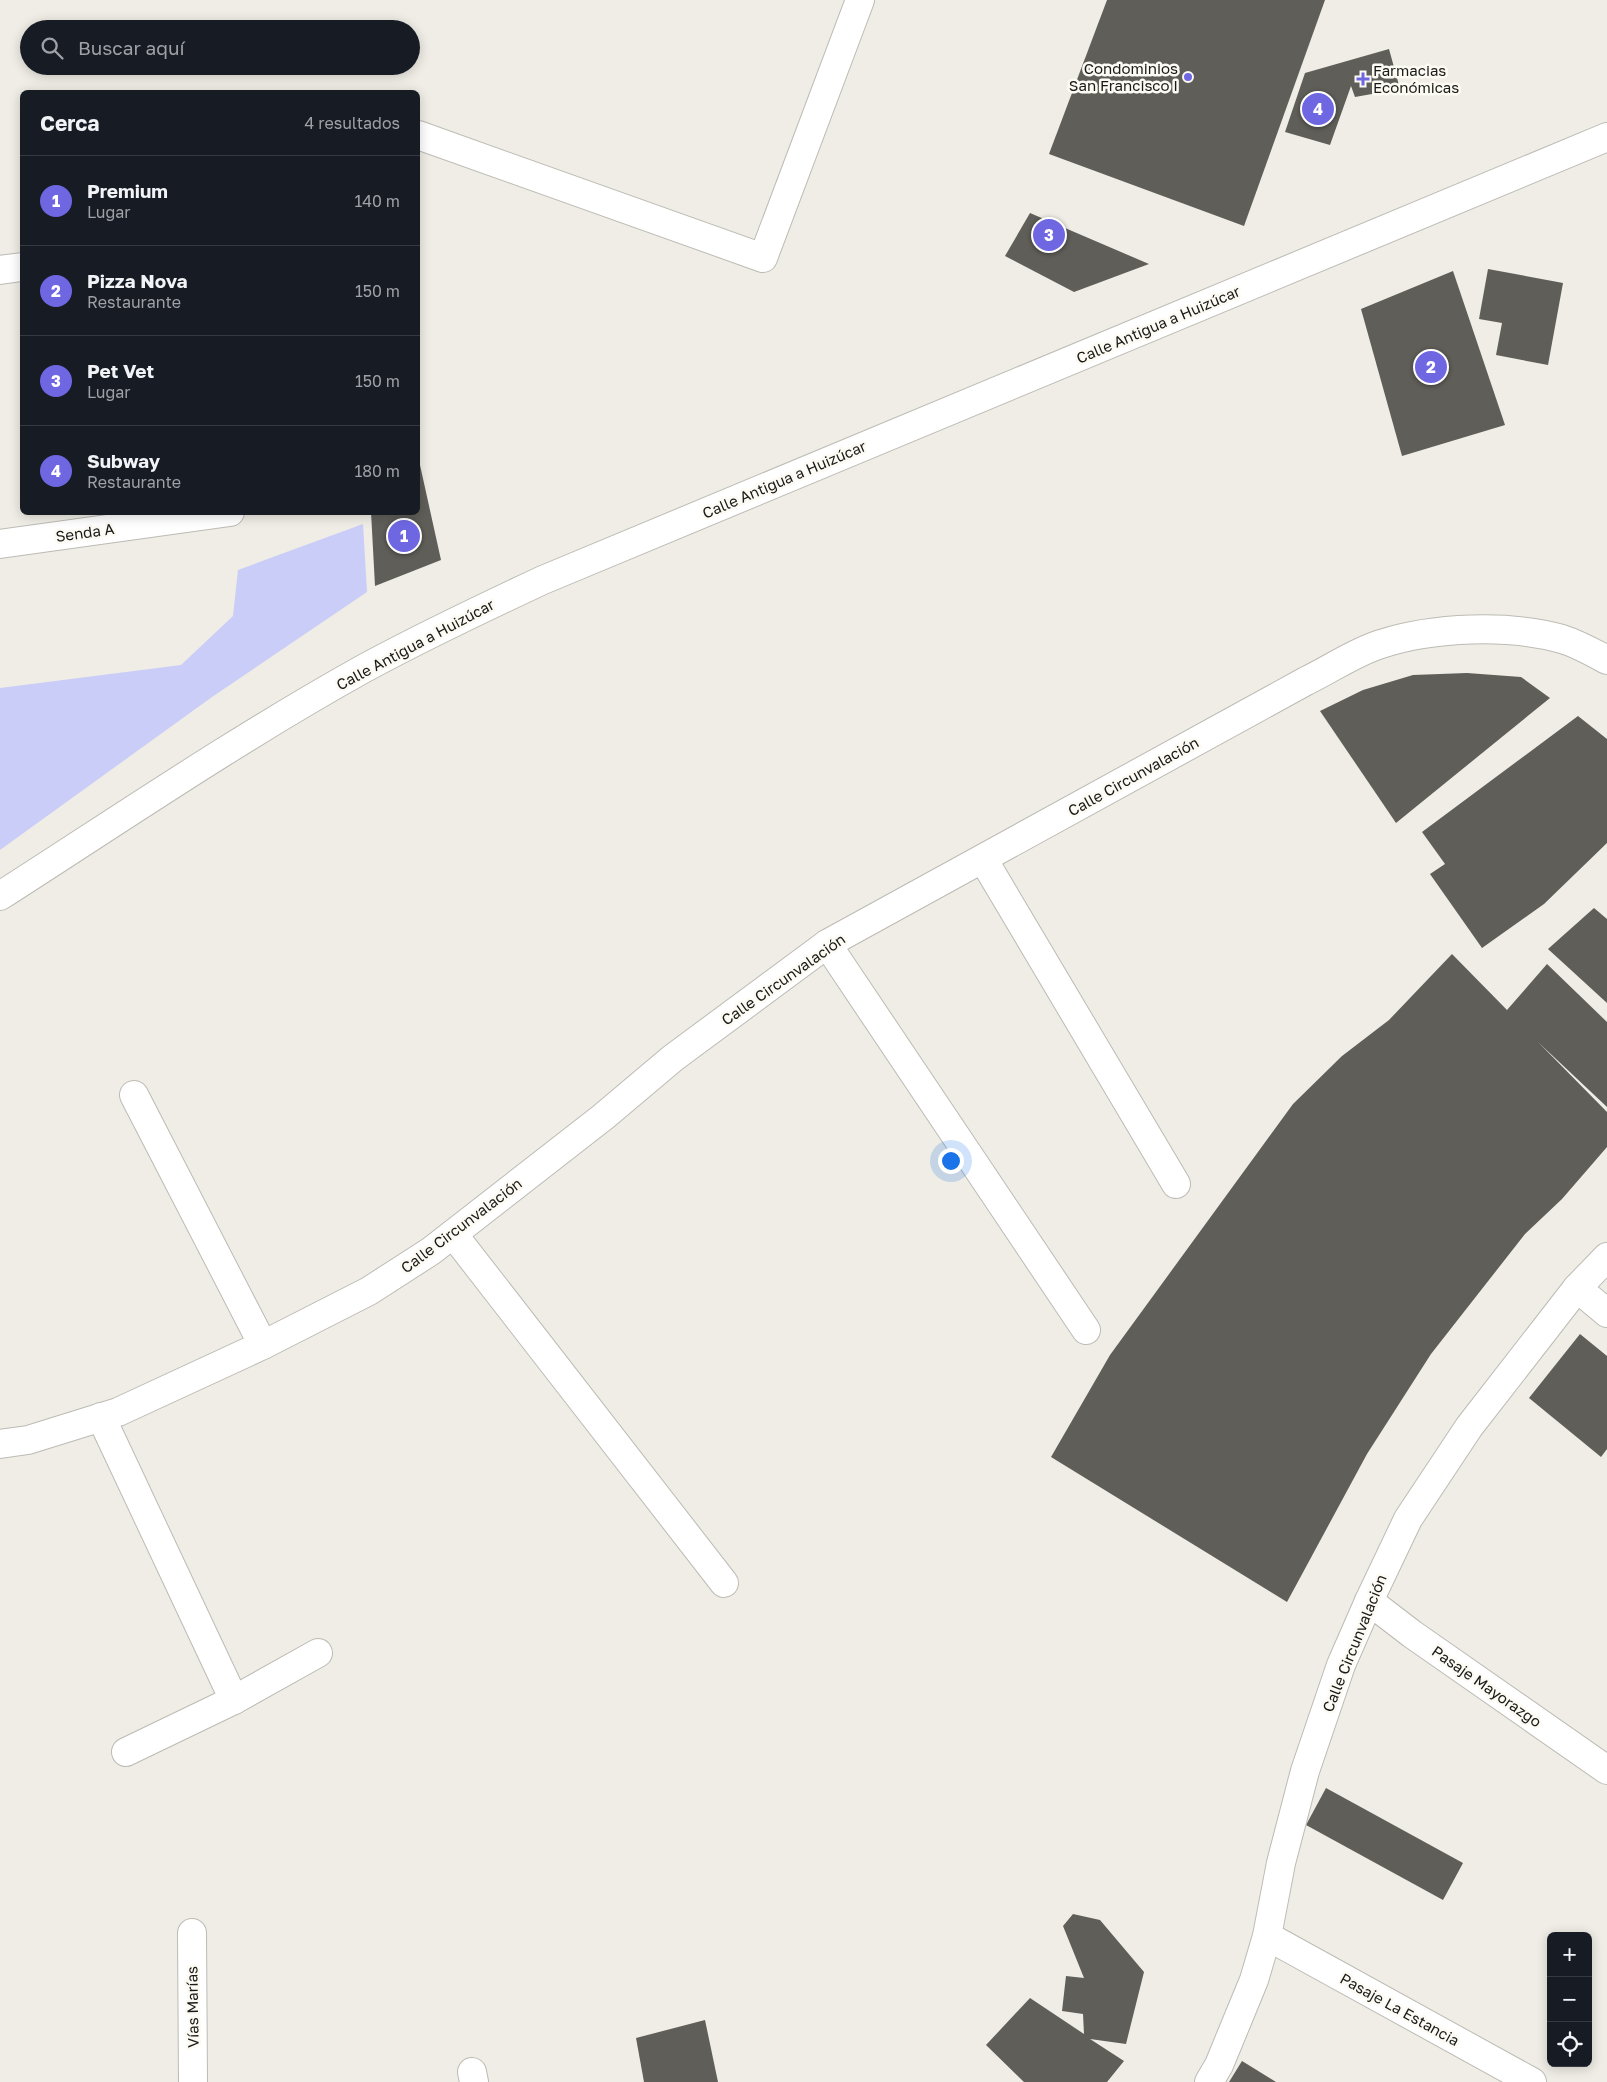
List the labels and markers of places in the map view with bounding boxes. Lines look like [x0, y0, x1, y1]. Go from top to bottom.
place label: Condominios San Francisco I [1069, 59, 1178, 94]
place label: Farmacias Económicas [1373, 61, 1459, 96]
marker: Condominios San Francisco I [1182, 71, 1194, 83]
marker: Farmacias Económicas [1357, 73, 1369, 85]
pin: 4 [1302, 90, 1334, 128]
pin: 3 [1033, 216, 1065, 254]
pin: 2 [1415, 348, 1447, 386]
pin: 1 [388, 517, 420, 555]

